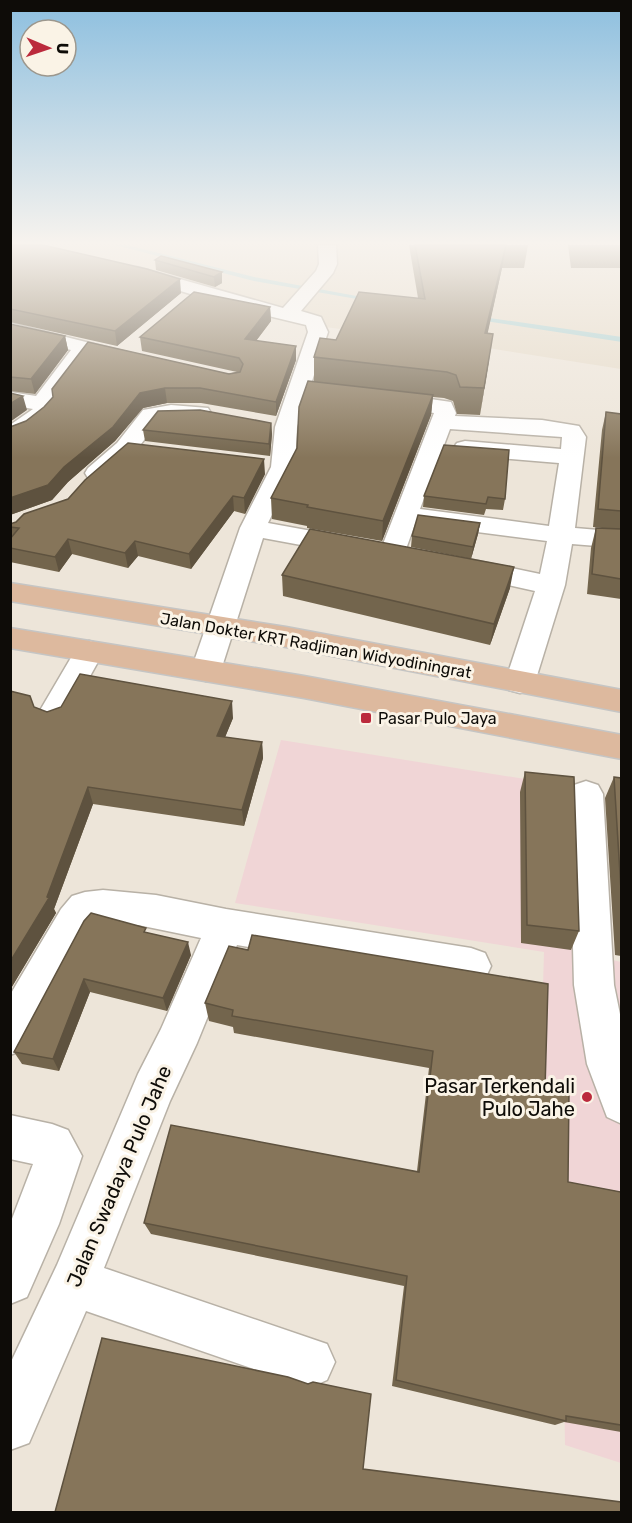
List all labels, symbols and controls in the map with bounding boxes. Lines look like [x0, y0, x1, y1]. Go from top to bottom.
north arrow [18, 18, 78, 78]
text: U [53, 42, 72, 55]
street label: Jalan Dokter KRT Radjiman Widyodiningrat [159, 609, 473, 682]
place label: Pasar Pulo Jaya [378, 709, 497, 728]
marker: Pasar Pulo Jaya [359, 711, 373, 725]
street label: Jalan Swadaya Pulo Jahe [61, 1062, 177, 1290]
place label: Pasar Terkendali Pulo Jahe [424, 1074, 575, 1121]
marker: Pasar Terkendali Pulo Jahe [580, 1090, 594, 1104]

